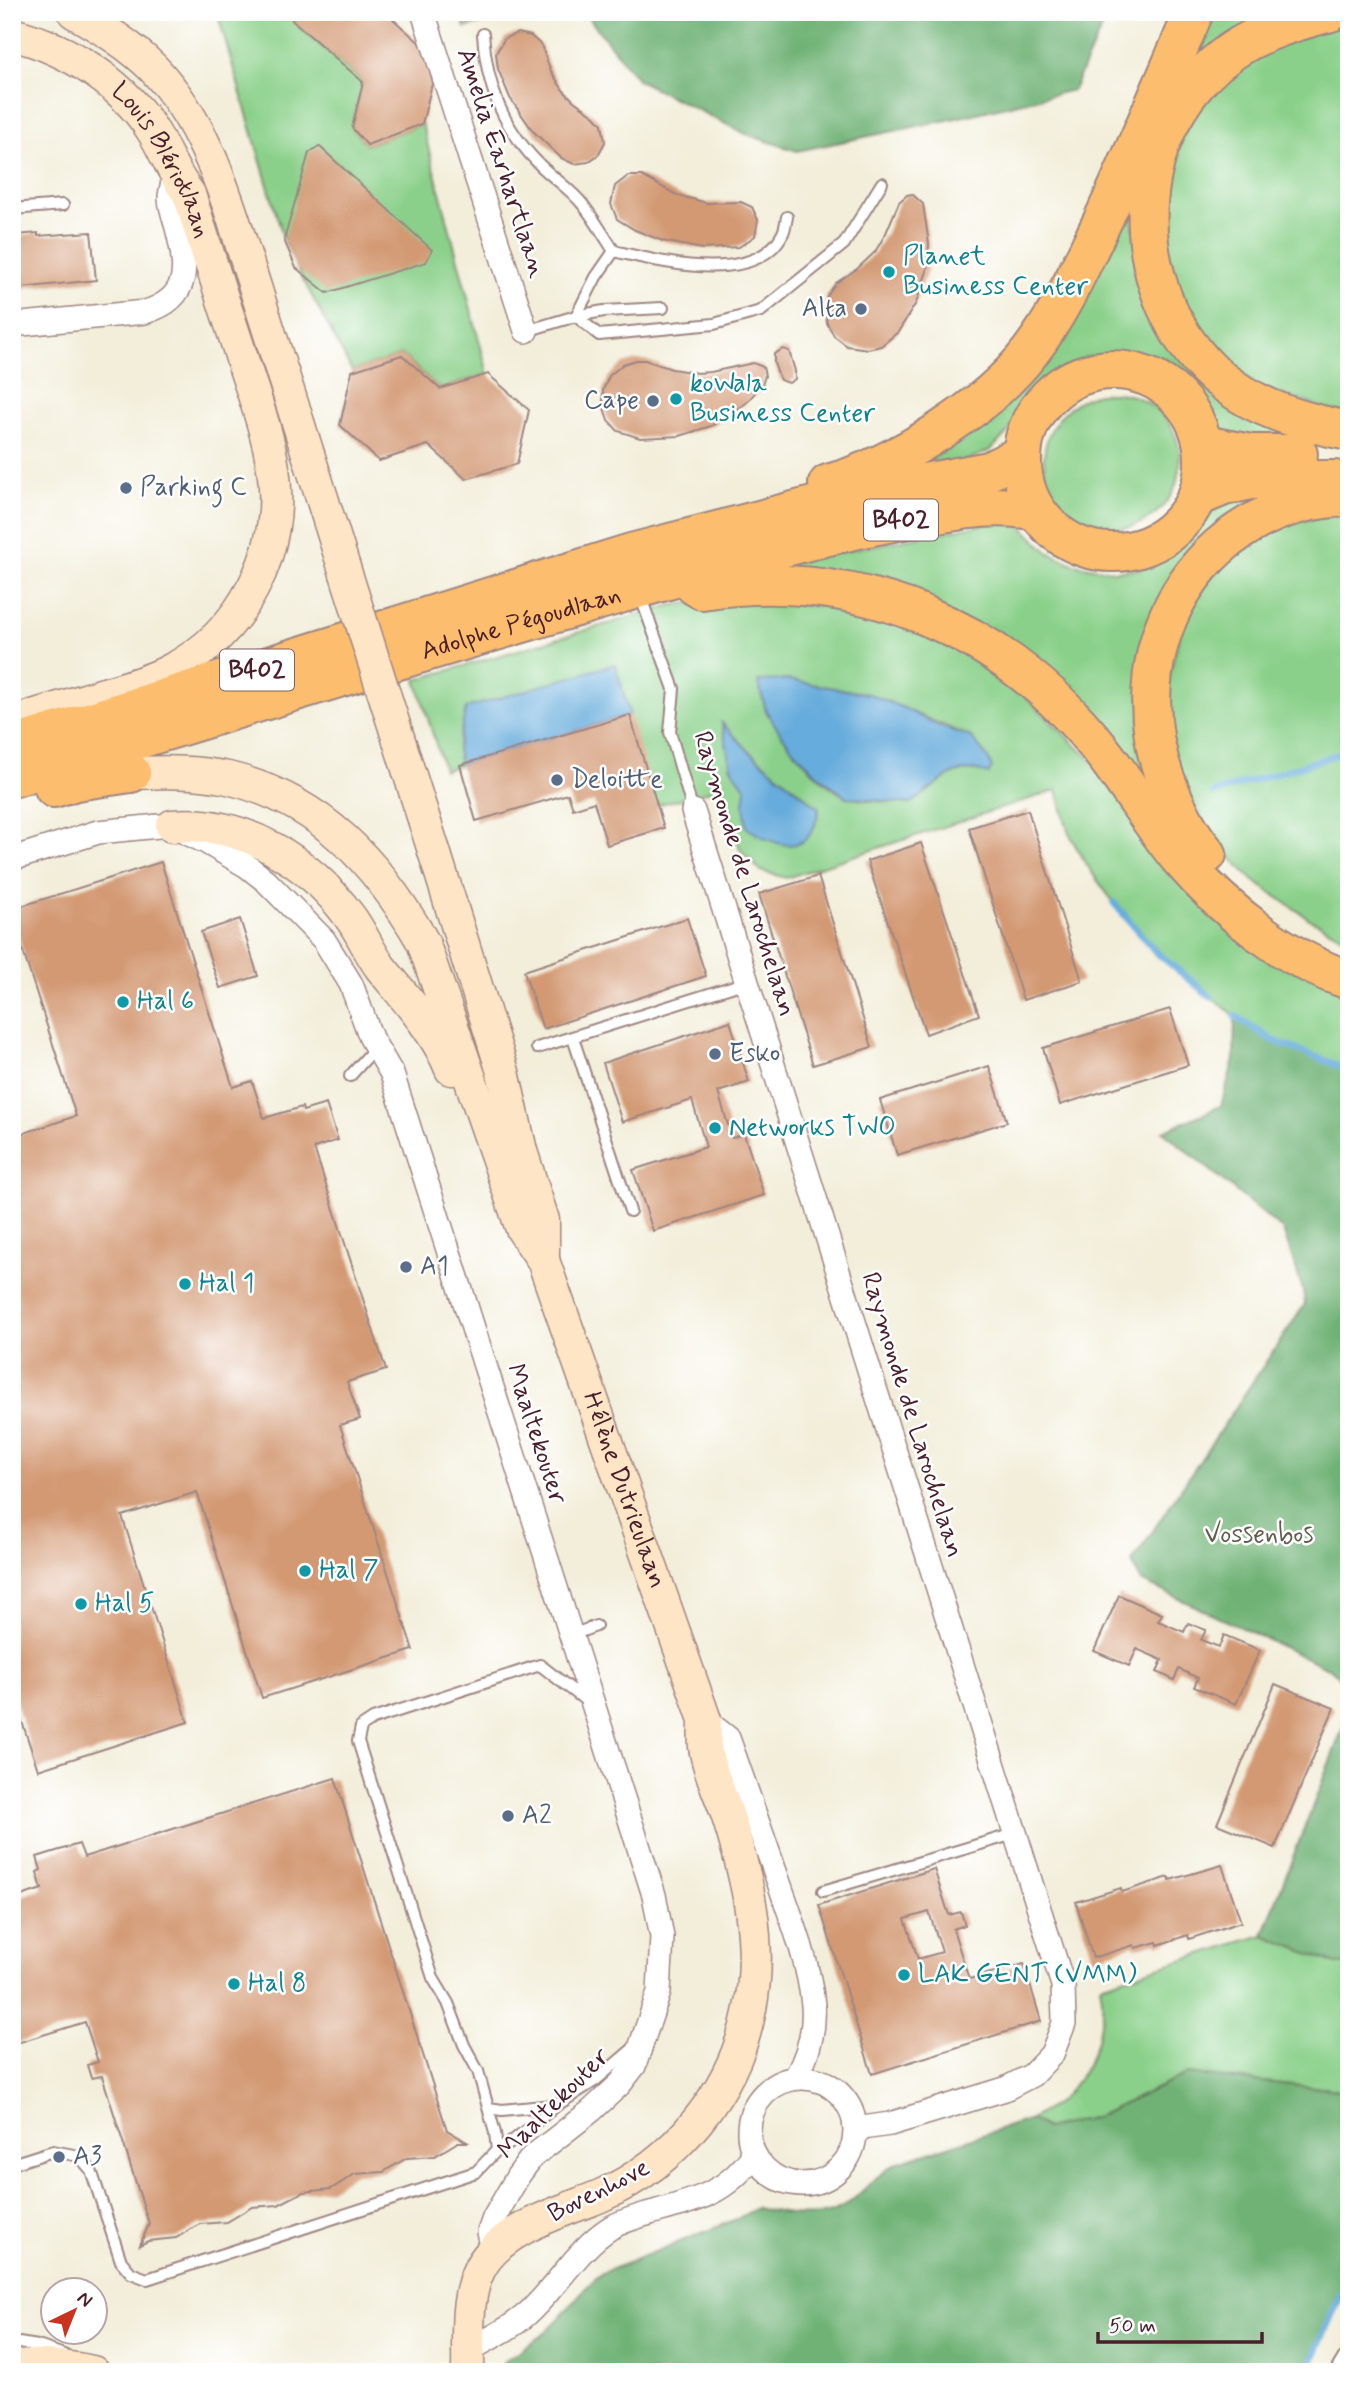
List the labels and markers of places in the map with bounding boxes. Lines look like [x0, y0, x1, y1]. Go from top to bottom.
place label: Planet Business Center [903, 240, 1089, 304]
marker: Planet Business Center [881, 264, 897, 280]
place label: Alta [802, 292, 847, 326]
marker: Alta [853, 301, 869, 317]
place label: koWala Business Center [690, 367, 876, 431]
place label: Cape [584, 384, 639, 418]
marker: koWala Business Center [668, 391, 684, 407]
marker: Cape [645, 393, 661, 409]
place label: Parking C [140, 471, 247, 508]
marker: Parking C [118, 480, 134, 496]
place label: Deloitte [571, 763, 663, 797]
marker: Deloitte [549, 772, 565, 788]
place label: Hal 6 [137, 985, 194, 1019]
marker: Hal 6 [115, 994, 131, 1010]
place label: Esko [729, 1037, 780, 1071]
marker: Esko [707, 1046, 723, 1062]
place label: Networks TWO [729, 1111, 896, 1145]
marker: Networks TWO [707, 1120, 723, 1136]
place label: A1 [420, 1250, 449, 1284]
marker: A1 [398, 1259, 414, 1275]
place label: Hal 1 [199, 1267, 254, 1301]
marker: Hal 1 [177, 1276, 193, 1292]
place label: Hal 7 [319, 1554, 379, 1588]
marker: Hal 7 [297, 1563, 313, 1579]
place label: Hal 5 [95, 1587, 154, 1621]
marker: Hal 5 [73, 1596, 89, 1612]
place label: A2 [522, 1799, 552, 1833]
marker: A2 [500, 1808, 516, 1824]
place label: LAK GENT (VMM) [918, 1958, 1137, 1992]
place label: Hal 8 [248, 1967, 306, 2001]
marker: LAK GENT (VMM) [896, 1967, 912, 1983]
marker: Hal 8 [226, 1976, 242, 1992]
place label: A3 [73, 2140, 102, 2174]
marker: A3 [51, 2149, 67, 2165]

